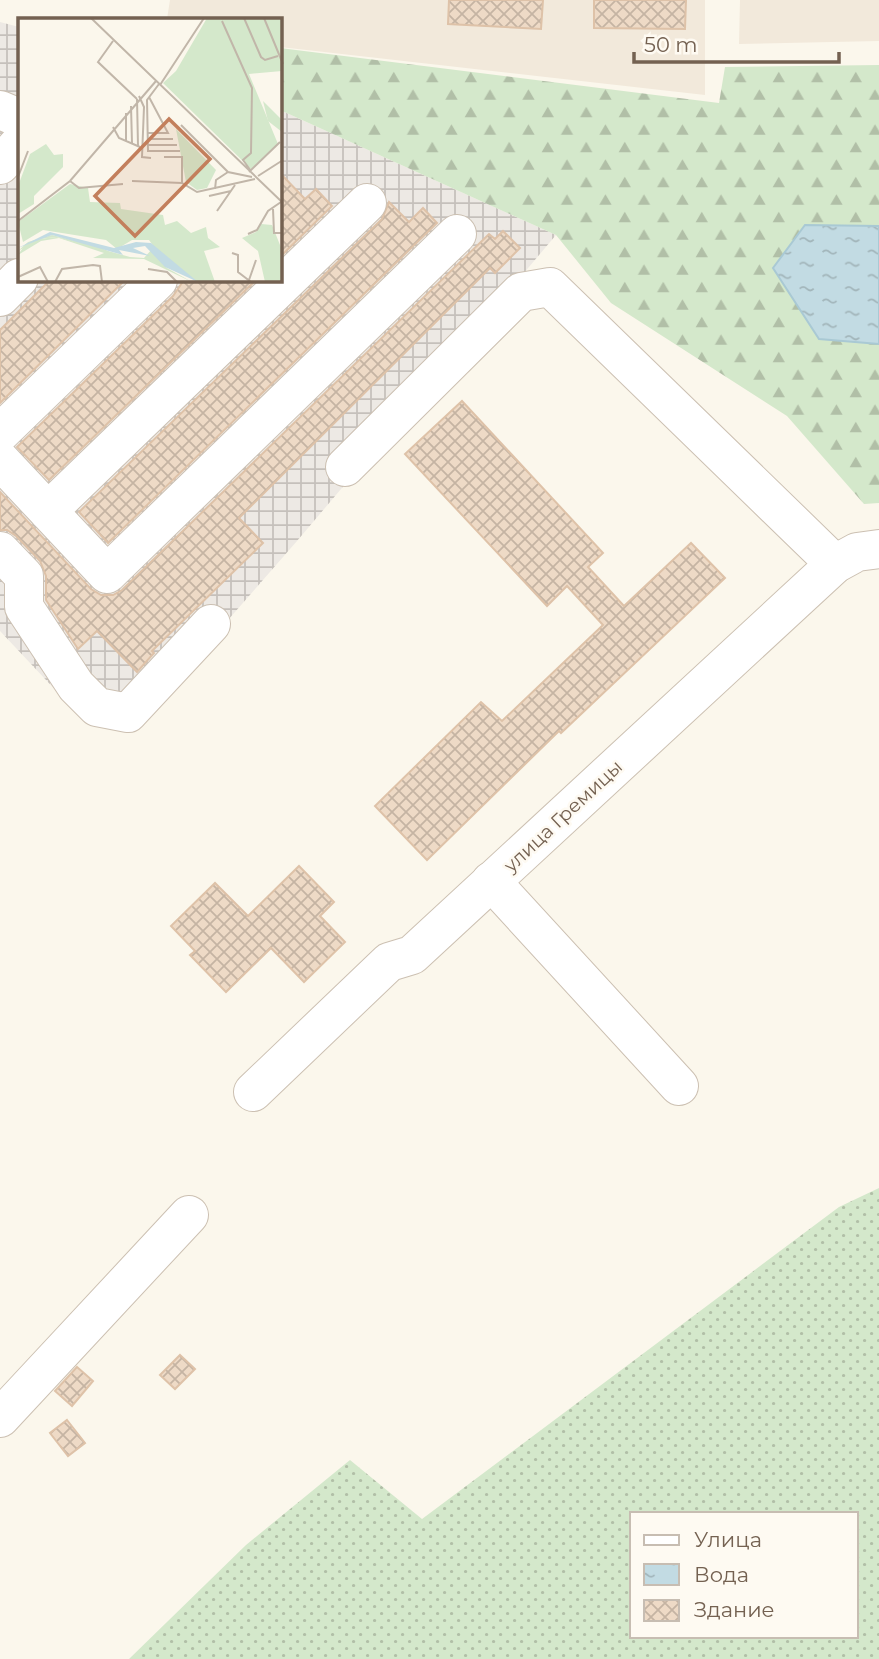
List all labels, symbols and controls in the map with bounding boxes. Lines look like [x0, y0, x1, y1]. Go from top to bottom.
inset map [18, 18, 282, 282]
scale bar [634, 21, 839, 65]
text: 50 m [644, 32, 698, 57]
street label: улица Гремицы [498, 755, 627, 877]
legend [630, 1512, 858, 1638]
text: Улица [694, 1527, 762, 1552]
text: Вода [694, 1562, 749, 1587]
text: Здание [694, 1597, 775, 1622]

